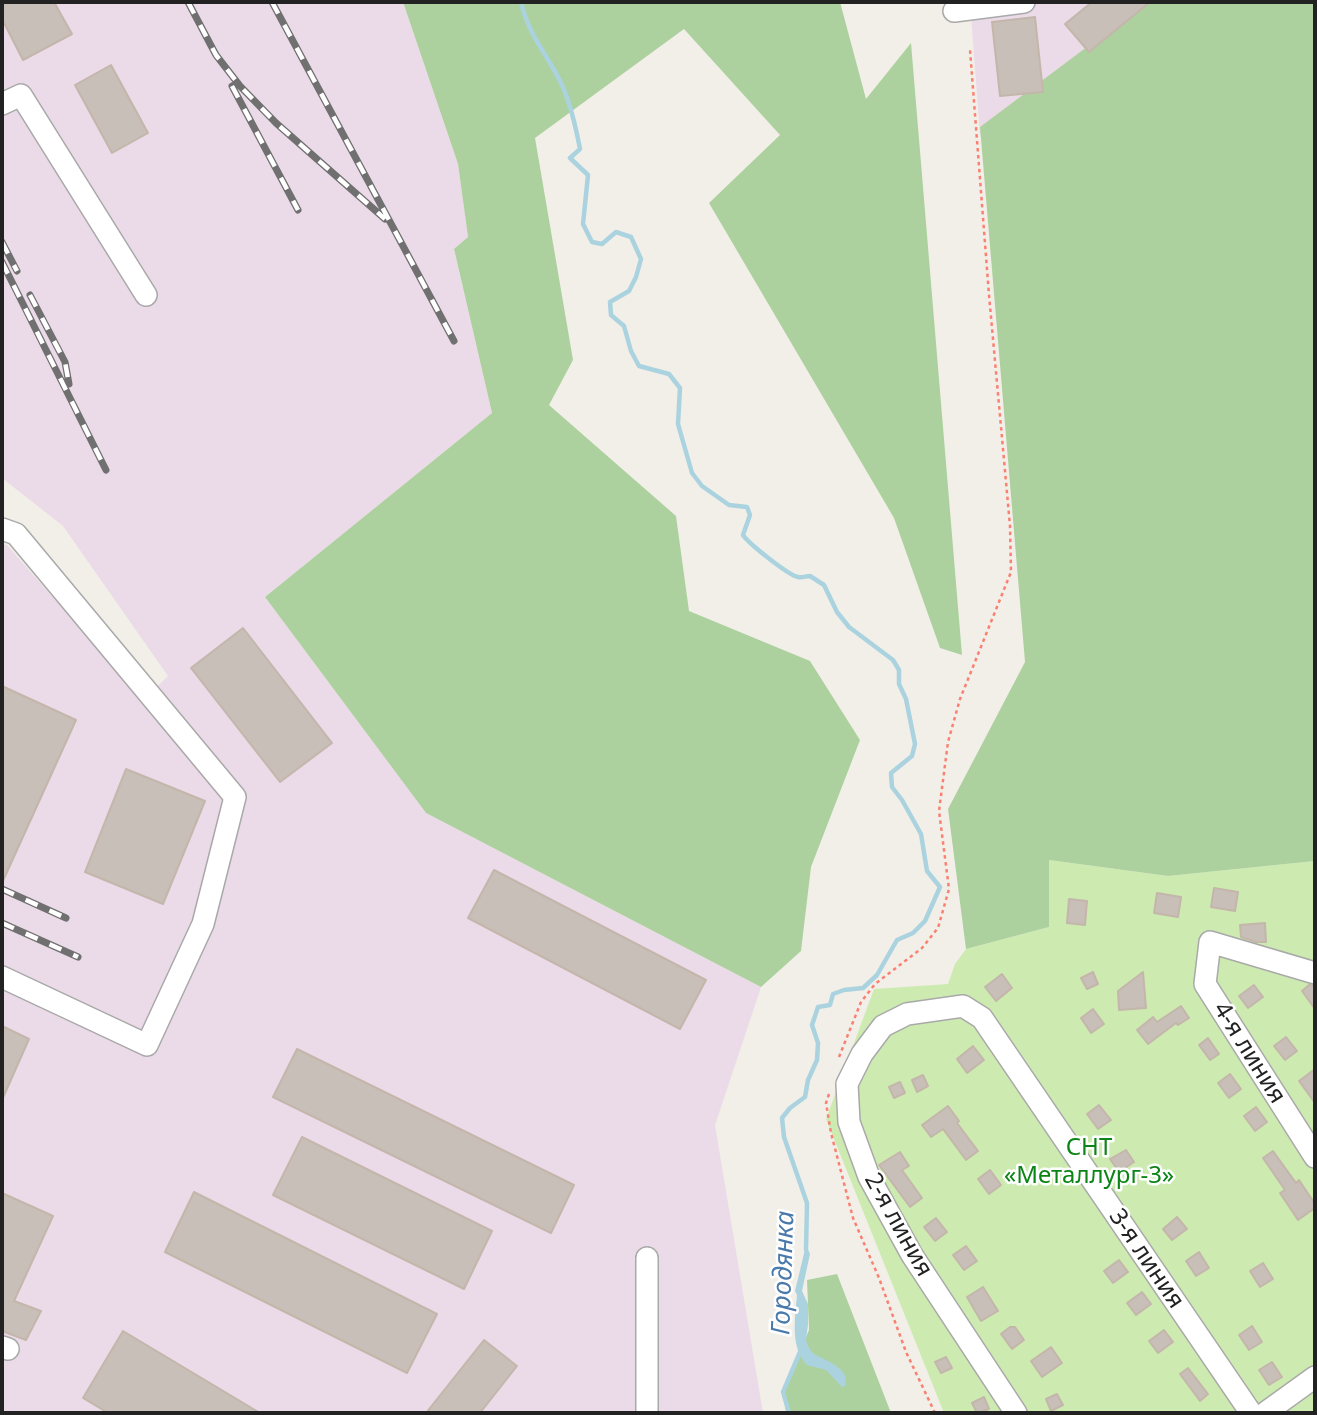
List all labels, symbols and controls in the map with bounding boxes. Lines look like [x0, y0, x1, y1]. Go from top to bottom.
street label: 4-я линия [1207, 997, 1291, 1109]
park label: СНТ «Металлург-3» [1004, 1134, 1174, 1190]
street label: 2-я линия [858, 1168, 938, 1282]
street label: 3-я линия [1102, 1204, 1190, 1314]
water label: Городянка [766, 1210, 802, 1336]

